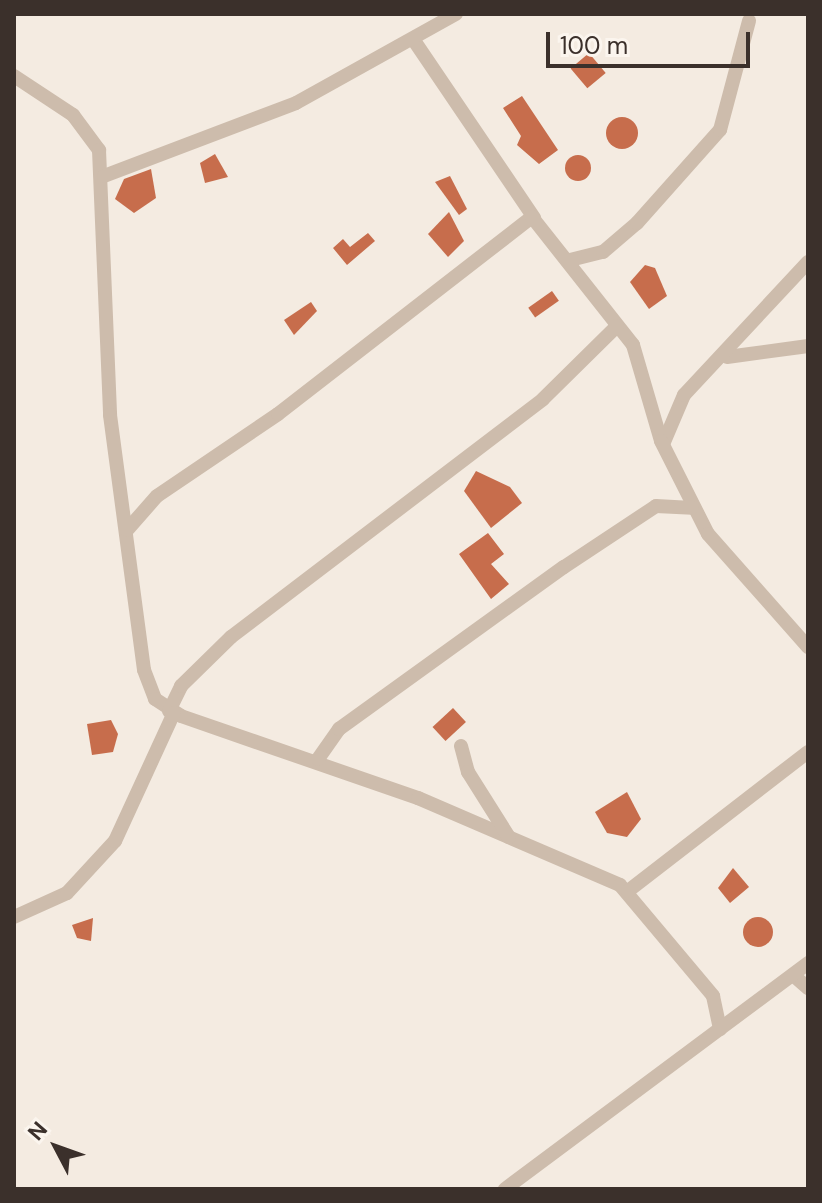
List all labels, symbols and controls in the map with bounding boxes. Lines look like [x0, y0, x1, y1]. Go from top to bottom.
scale bar [550, 16, 754, 66]
text: 100 m [560, 30, 628, 61]
north arrow [16, 1107, 96, 1187]
text: N [21, 1115, 54, 1147]

